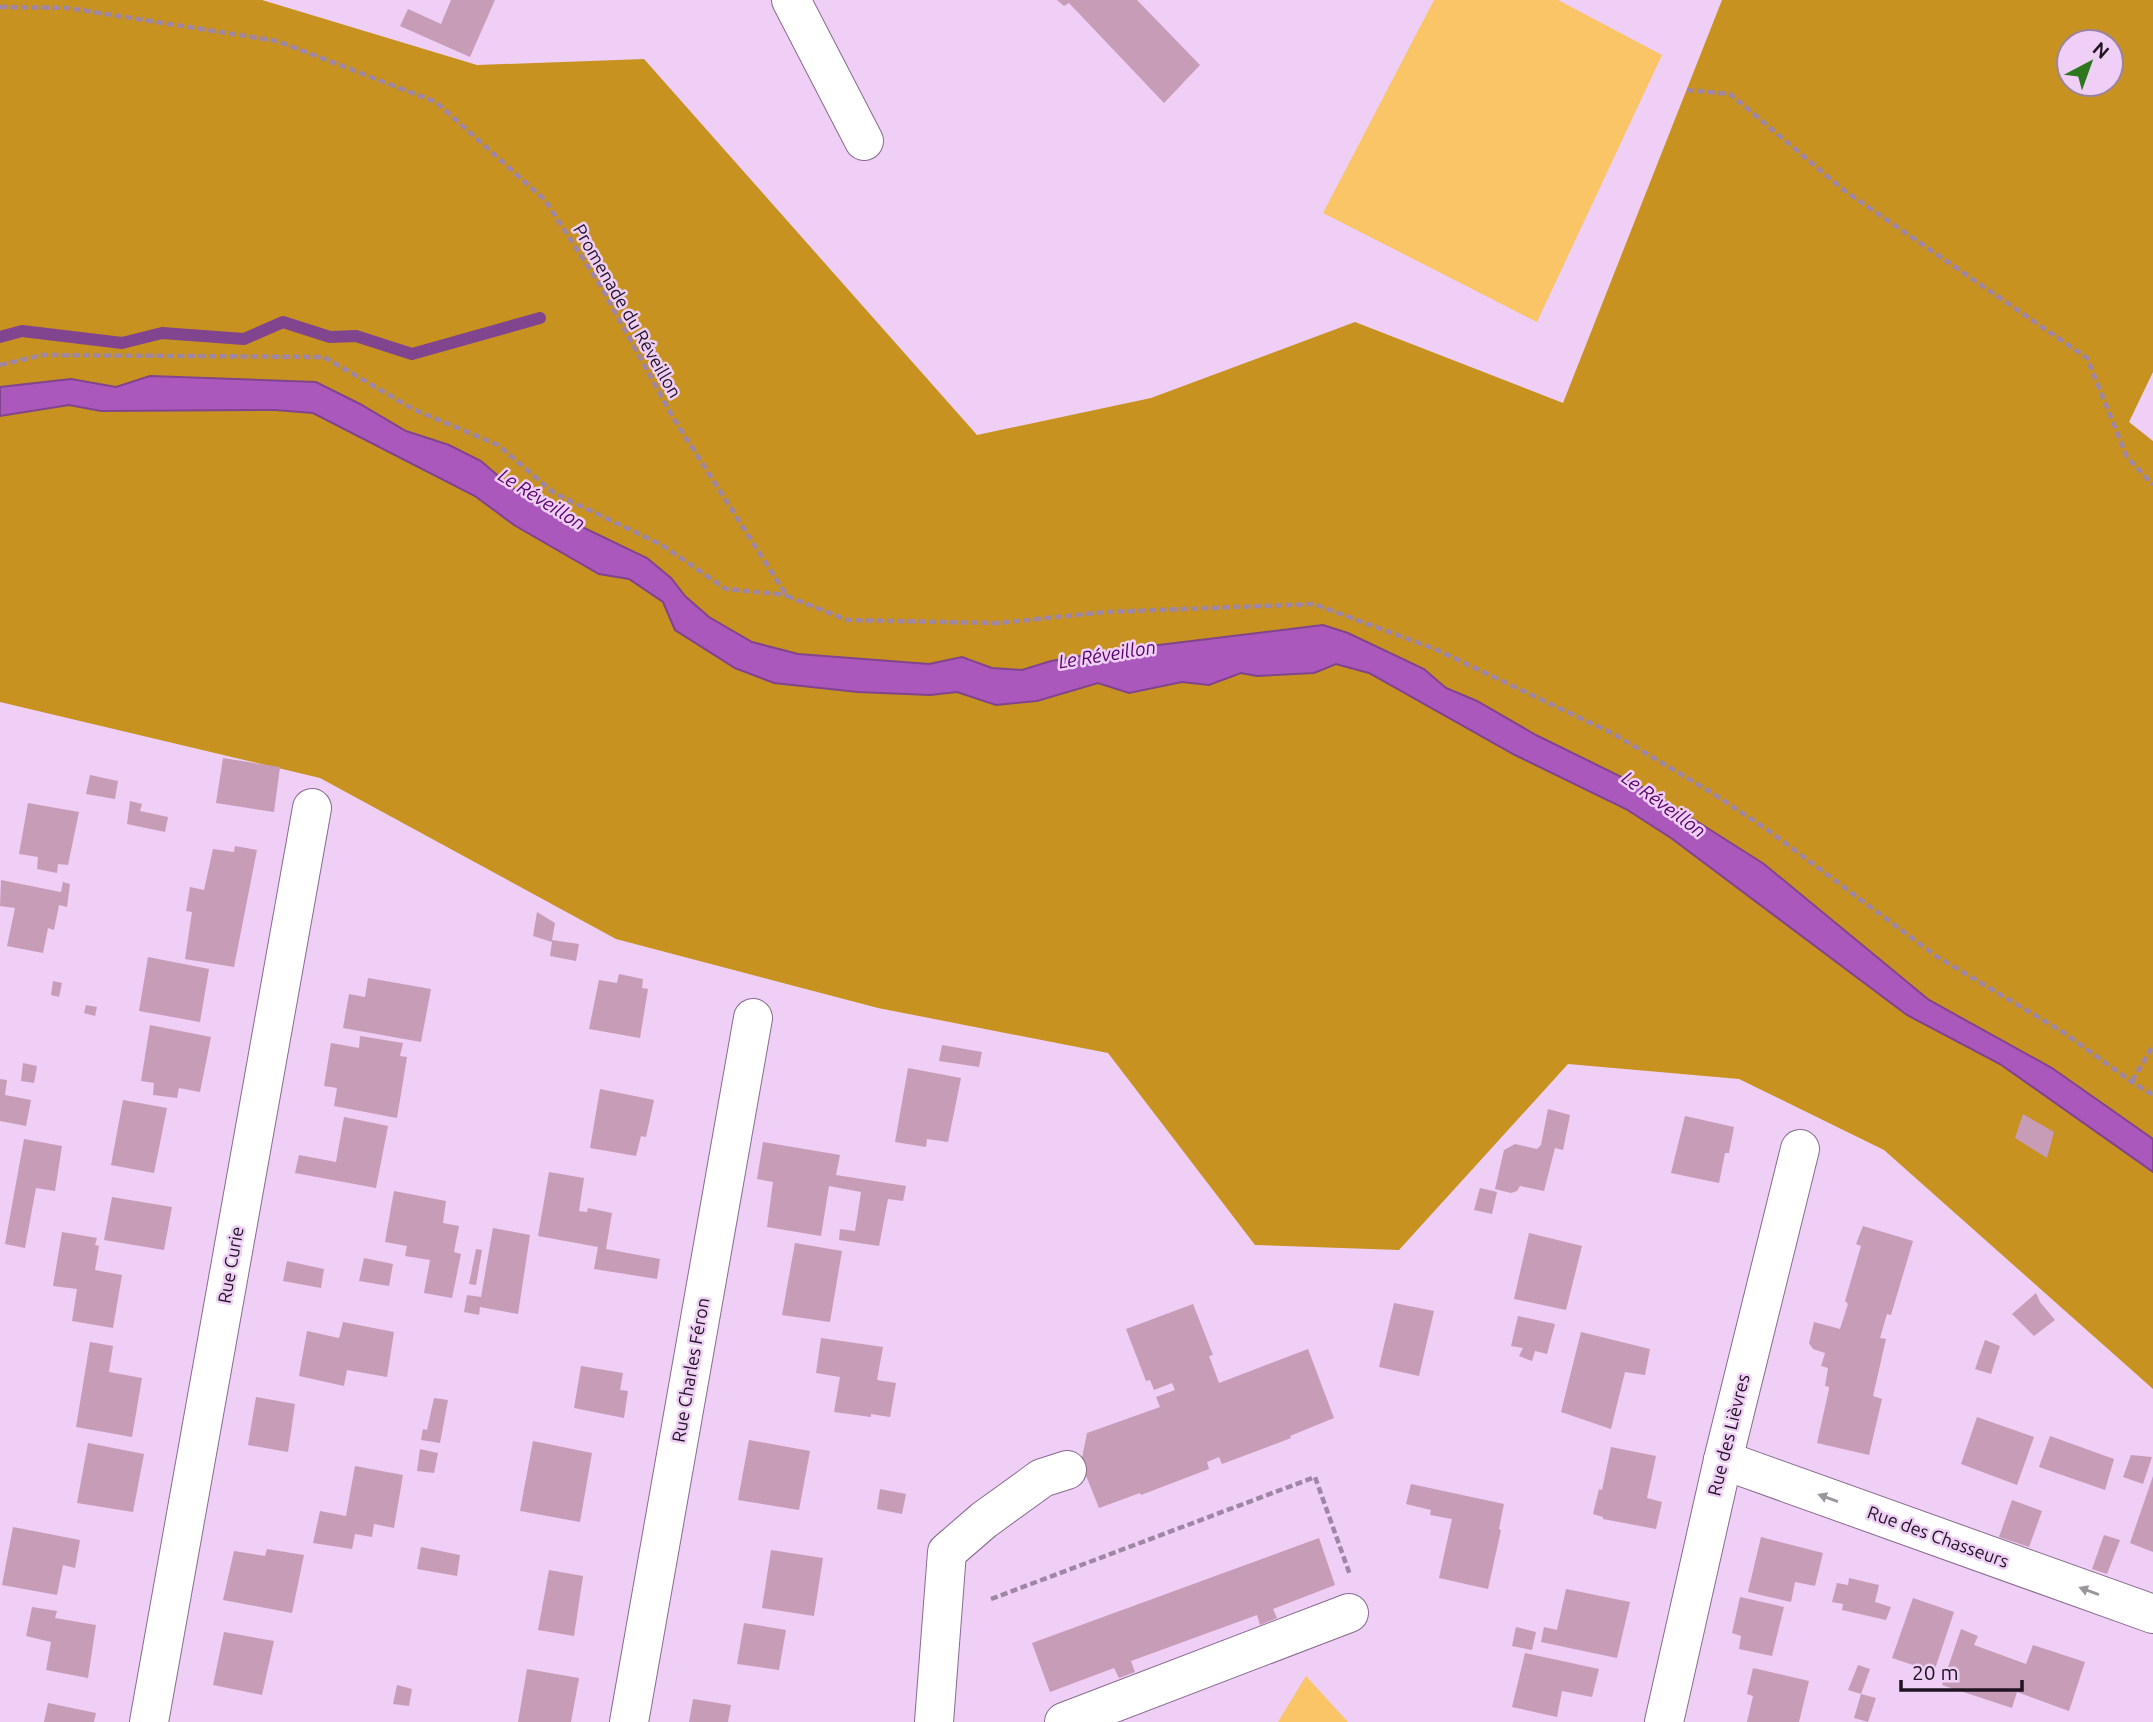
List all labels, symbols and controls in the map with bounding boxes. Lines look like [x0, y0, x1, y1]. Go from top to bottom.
north arrow [2055, 28, 2125, 98]
text: N [2089, 37, 2114, 63]
street label: Promenade du Réveillon [570, 220, 686, 401]
water label: Le Réveillon [495, 464, 589, 534]
water label: Le Réveillon [1057, 635, 1157, 673]
water label: Le Réveillon [1618, 766, 1710, 842]
street label: Rue Curie [213, 1225, 247, 1305]
street label: Rue Charles Féron [667, 1296, 713, 1444]
street label: Rue des Lièvres [1703, 1372, 1753, 1498]
one-way arrow [1818, 1492, 1839, 1503]
street label: Rue des Chasseurs [1865, 1501, 2012, 1571]
one-way arrow [2078, 1585, 2099, 1596]
scale bar [1901, 1648, 2022, 1692]
text: 20 m [1912, 1660, 1959, 1684]

